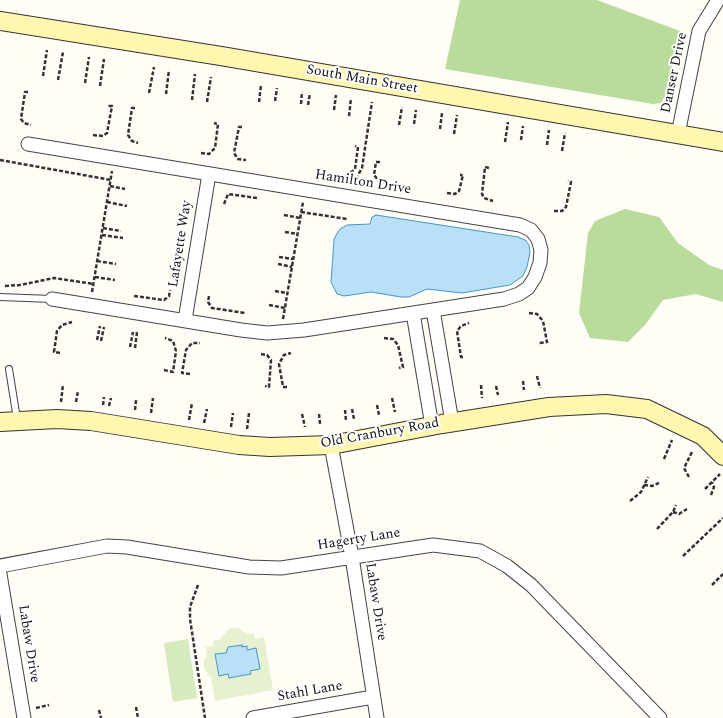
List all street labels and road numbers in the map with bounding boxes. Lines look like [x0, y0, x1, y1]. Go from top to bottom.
street label: Danser Drive [658, 31, 692, 115]
street label: South Main Street [305, 62, 419, 98]
street label: Hamilton Drive [314, 167, 412, 199]
street label: Lafayette Way [166, 199, 196, 289]
street label: Old Cranbury Road [319, 415, 441, 453]
street label: Hagerty Lane [316, 525, 402, 555]
street label: Labaw Drive [361, 562, 389, 642]
street label: Labaw Drive [14, 604, 42, 684]
street label: Stahl Lane [276, 678, 344, 706]

